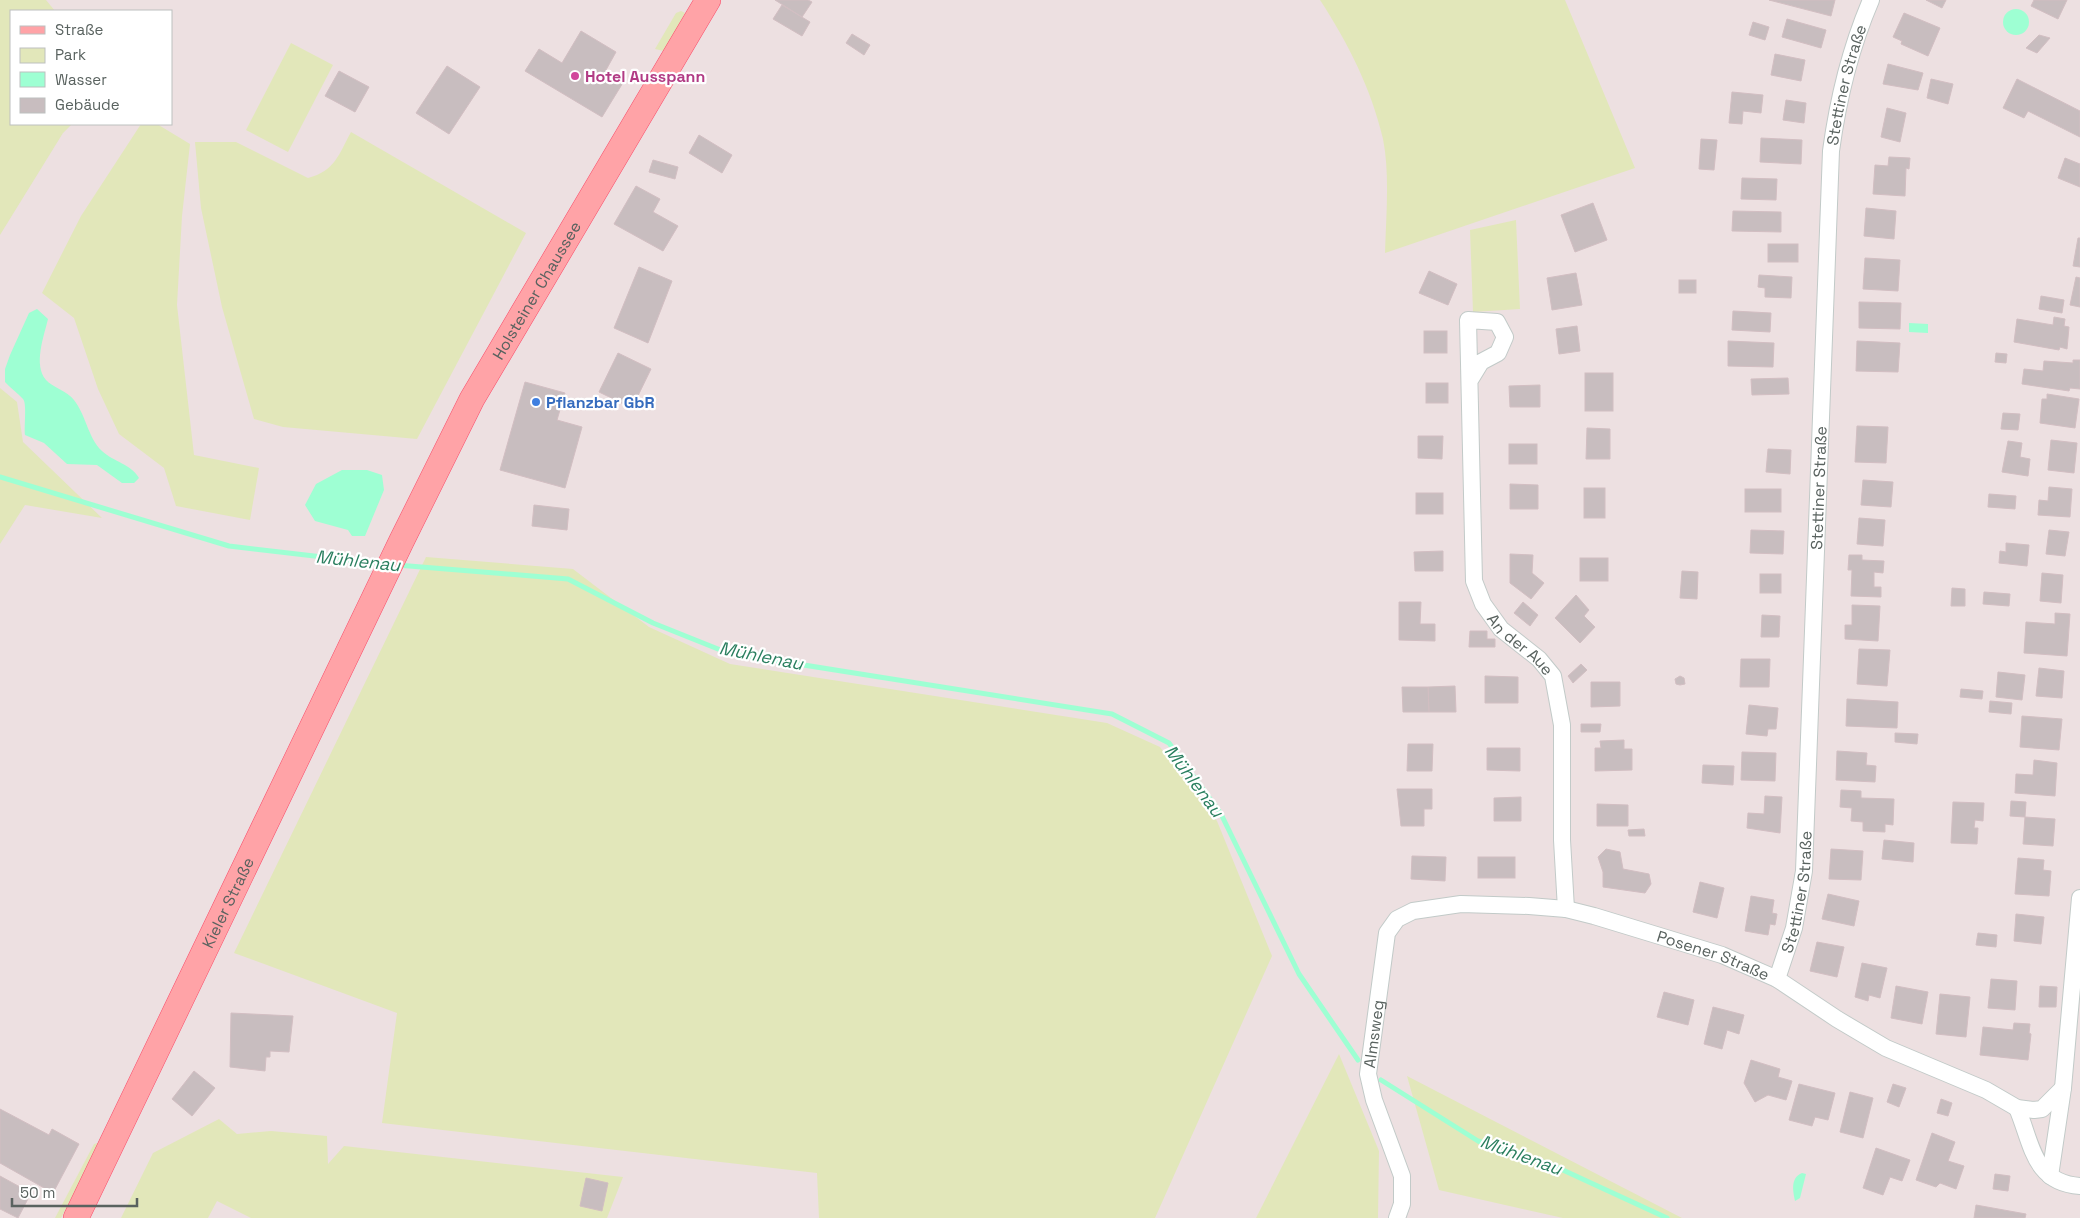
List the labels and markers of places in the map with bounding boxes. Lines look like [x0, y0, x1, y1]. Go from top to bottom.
place label: Hotel Ausspann [585, 66, 705, 87]
marker: Hotel Ausspann [569, 70, 581, 82]
place label: Pflanzbar GbR [546, 392, 655, 413]
marker: Pflanzbar GbR [530, 396, 542, 408]

